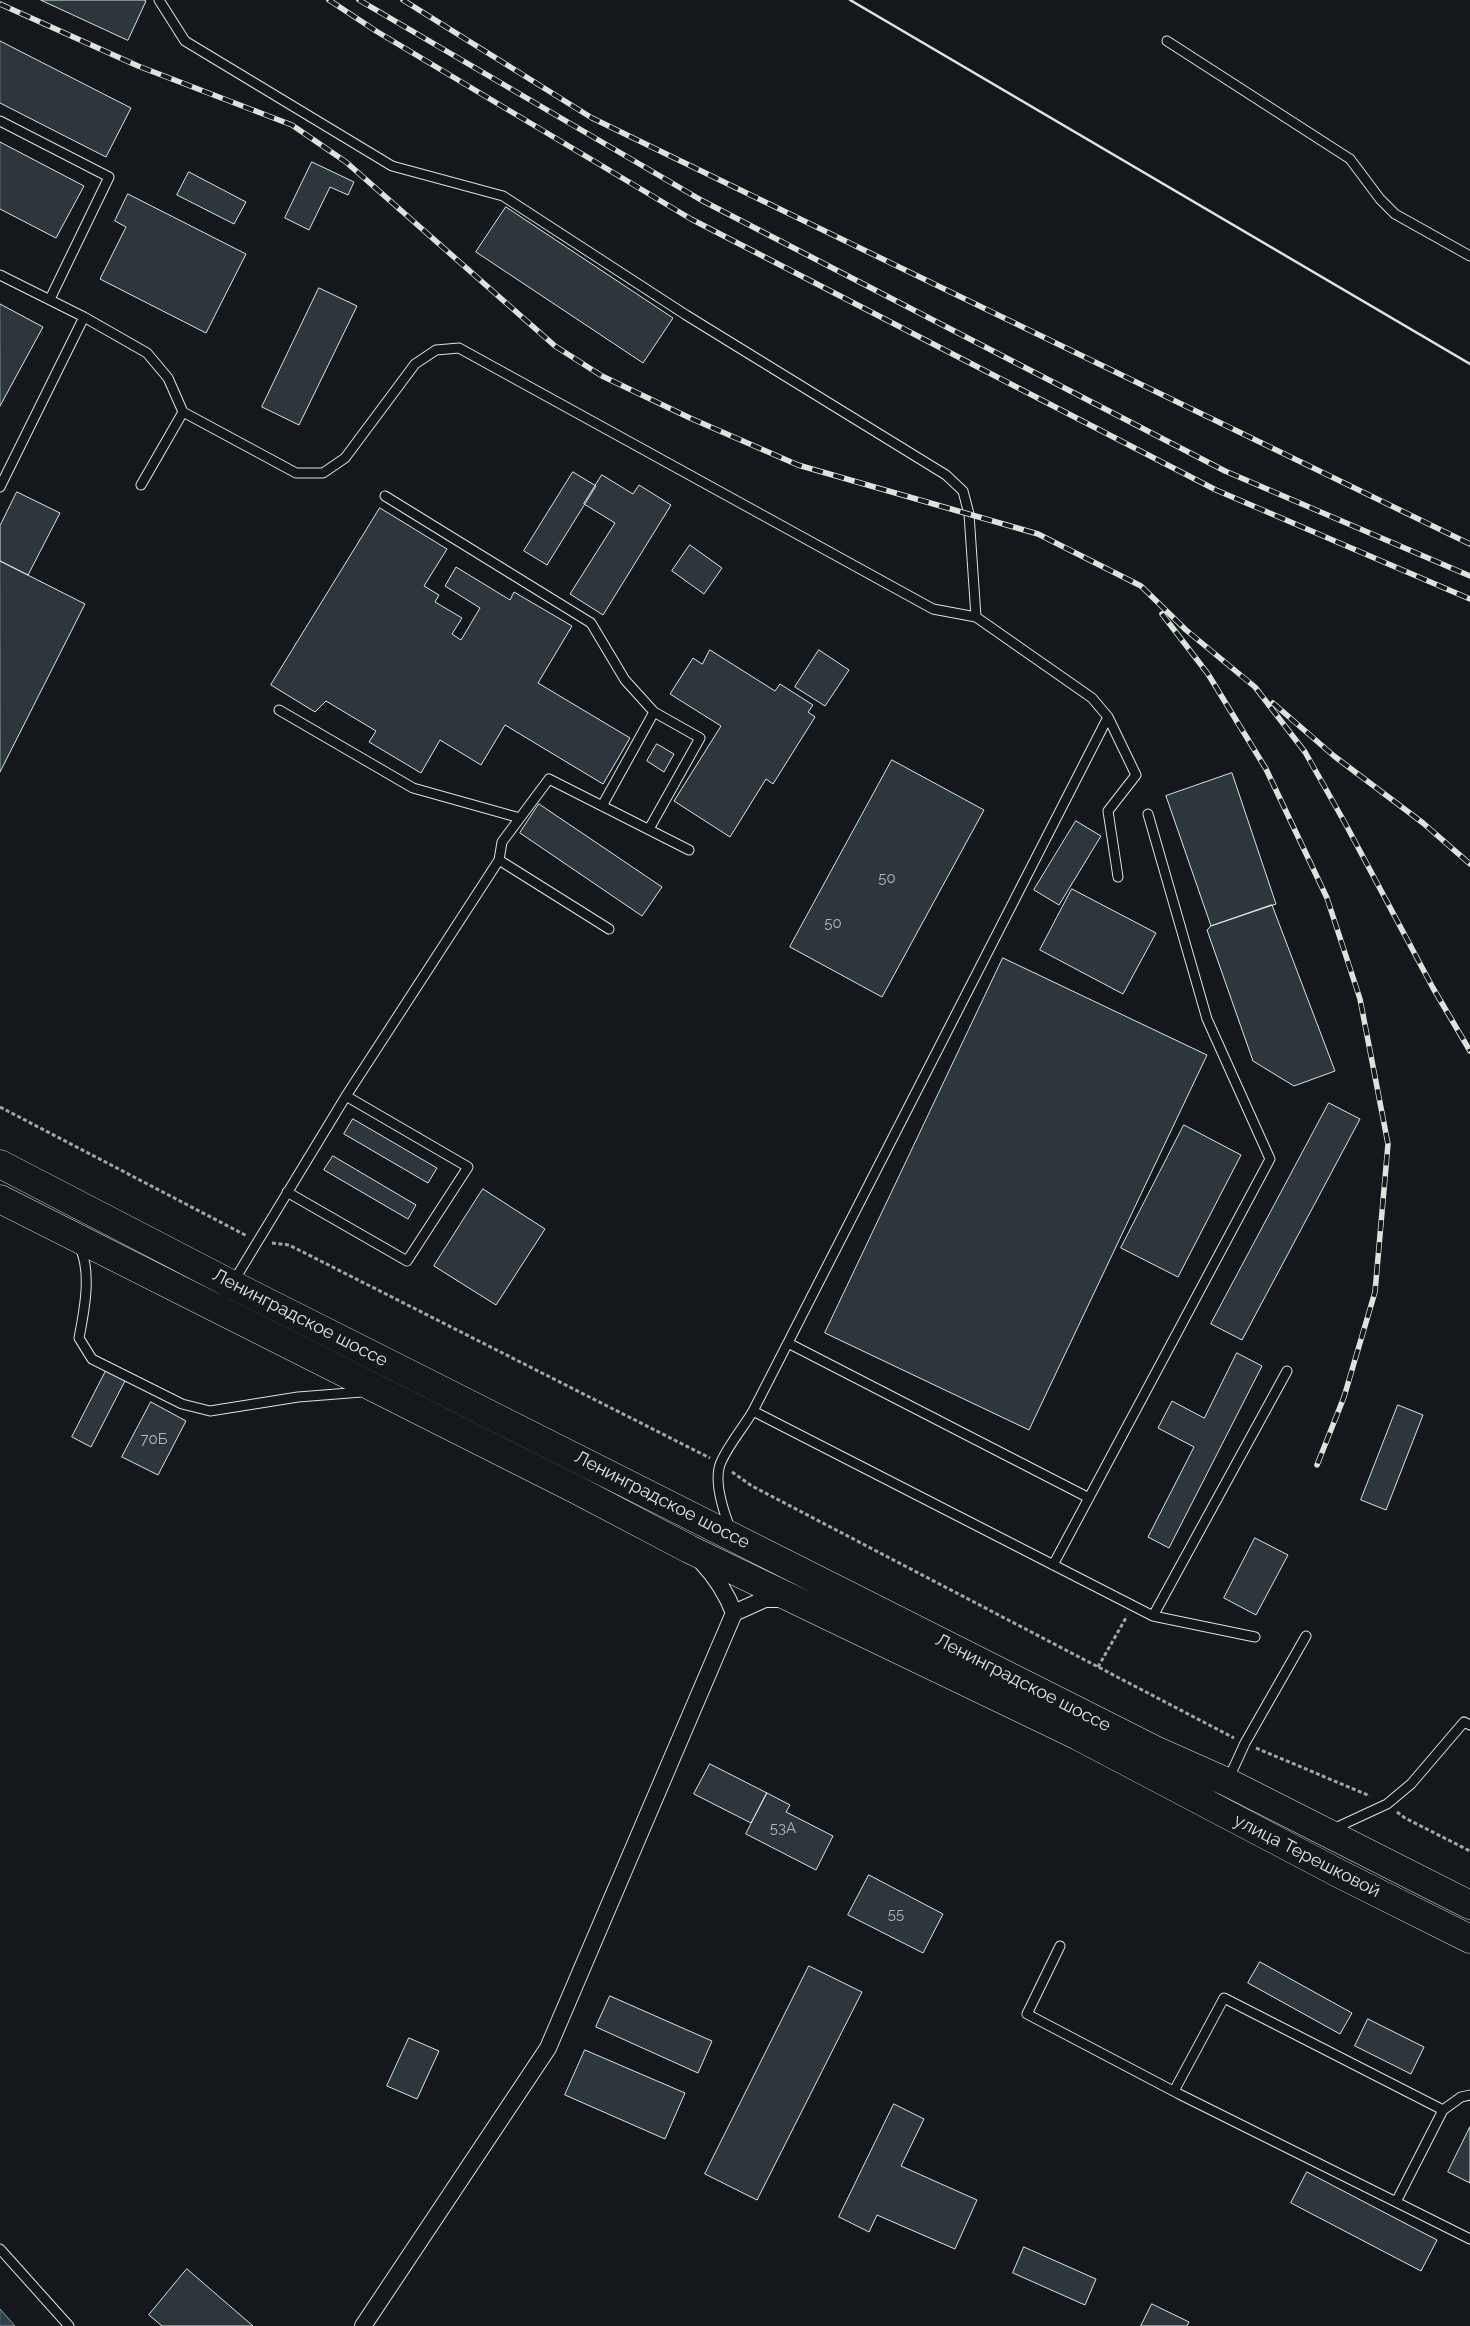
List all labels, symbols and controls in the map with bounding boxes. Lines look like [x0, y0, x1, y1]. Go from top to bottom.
house number: 50 [878, 869, 896, 887]
house number: 50 [824, 914, 842, 932]
street label: Ленинградское шоссе [209, 1264, 391, 1372]
house number: 70Б [141, 1430, 167, 1448]
street label: Ленинградское шоссе [571, 1446, 753, 1554]
street label: Ленинградское шоссе [932, 1629, 1114, 1737]
street label: улица Терешковой [1230, 1810, 1384, 1902]
house number: 53А [770, 1819, 796, 1837]
house number: 55 [888, 1905, 904, 1923]

